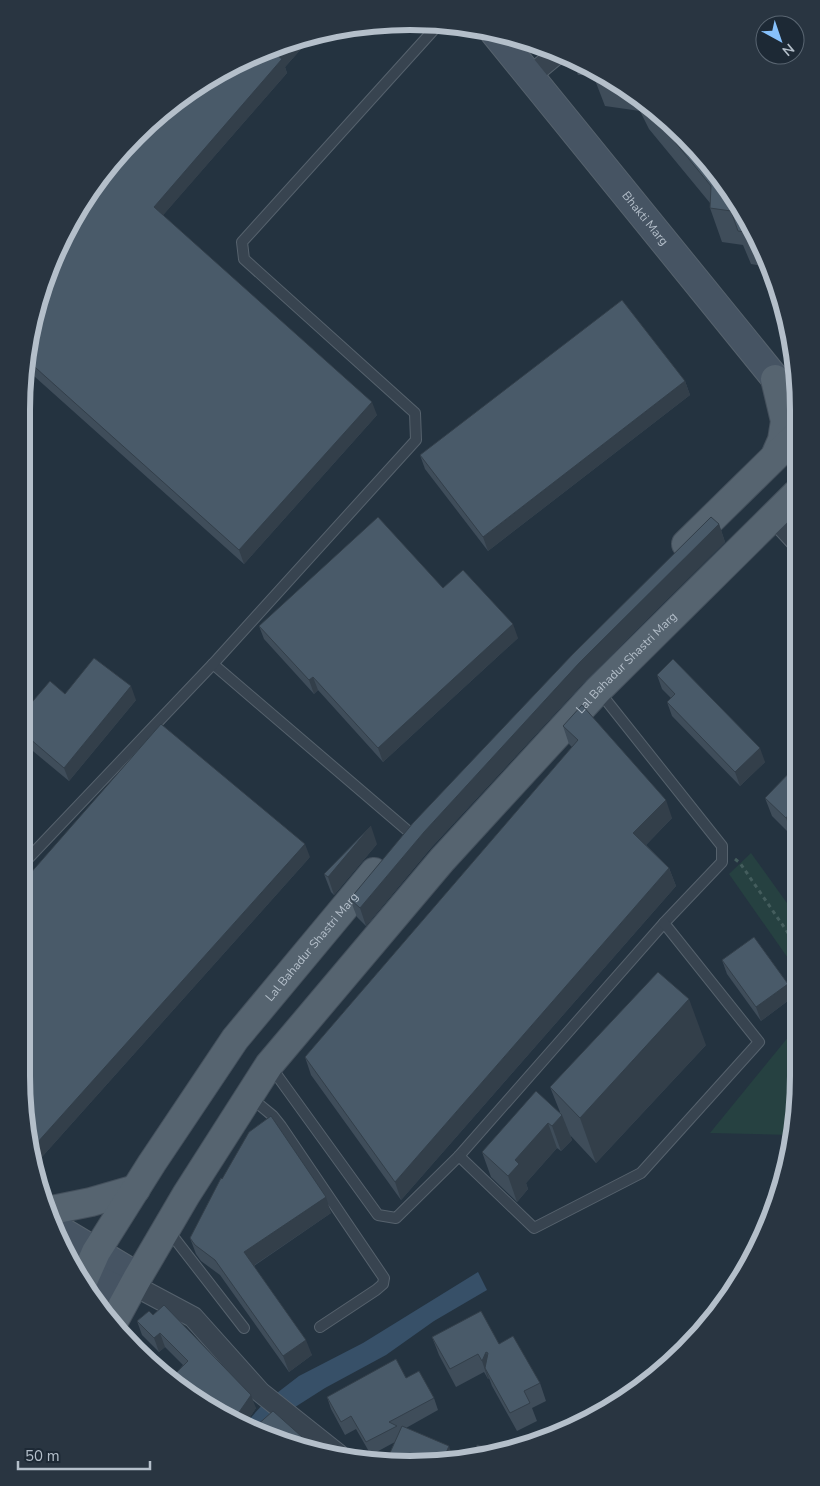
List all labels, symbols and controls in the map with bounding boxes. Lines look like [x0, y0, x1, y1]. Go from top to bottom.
north arrow [755, 15, 805, 65]
text: N [778, 39, 798, 60]
street label: Bhakti Marg [619, 188, 672, 249]
street label: Lal Bahadur Shastri Marg [572, 608, 680, 717]
street label: Lal Bahadur Shastri Marg [262, 889, 362, 1004]
scale bar [18, 1438, 150, 1470]
text: 50 m [25, 1446, 60, 1466]

